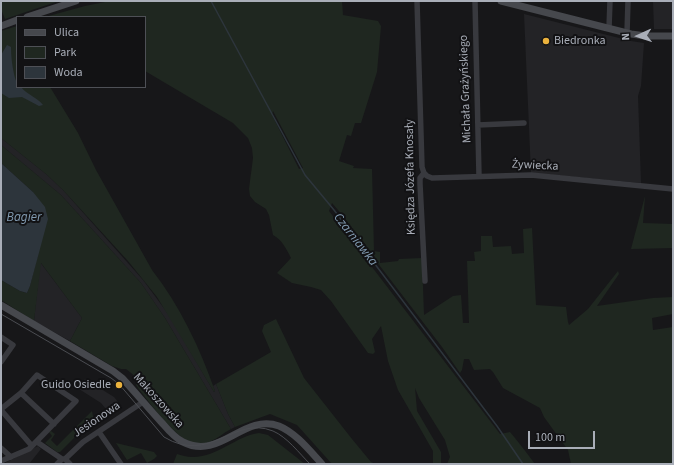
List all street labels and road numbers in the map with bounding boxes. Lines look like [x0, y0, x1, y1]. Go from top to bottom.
street label: Michała Grażyńskiego [457, 35, 475, 143]
street label: Księdza Józefa Knosały [403, 119, 419, 235]
street label: Żywiecka [511, 158, 559, 174]
street label: Makoszowska [130, 371, 186, 431]
street label: Jesionowa [71, 399, 123, 441]

